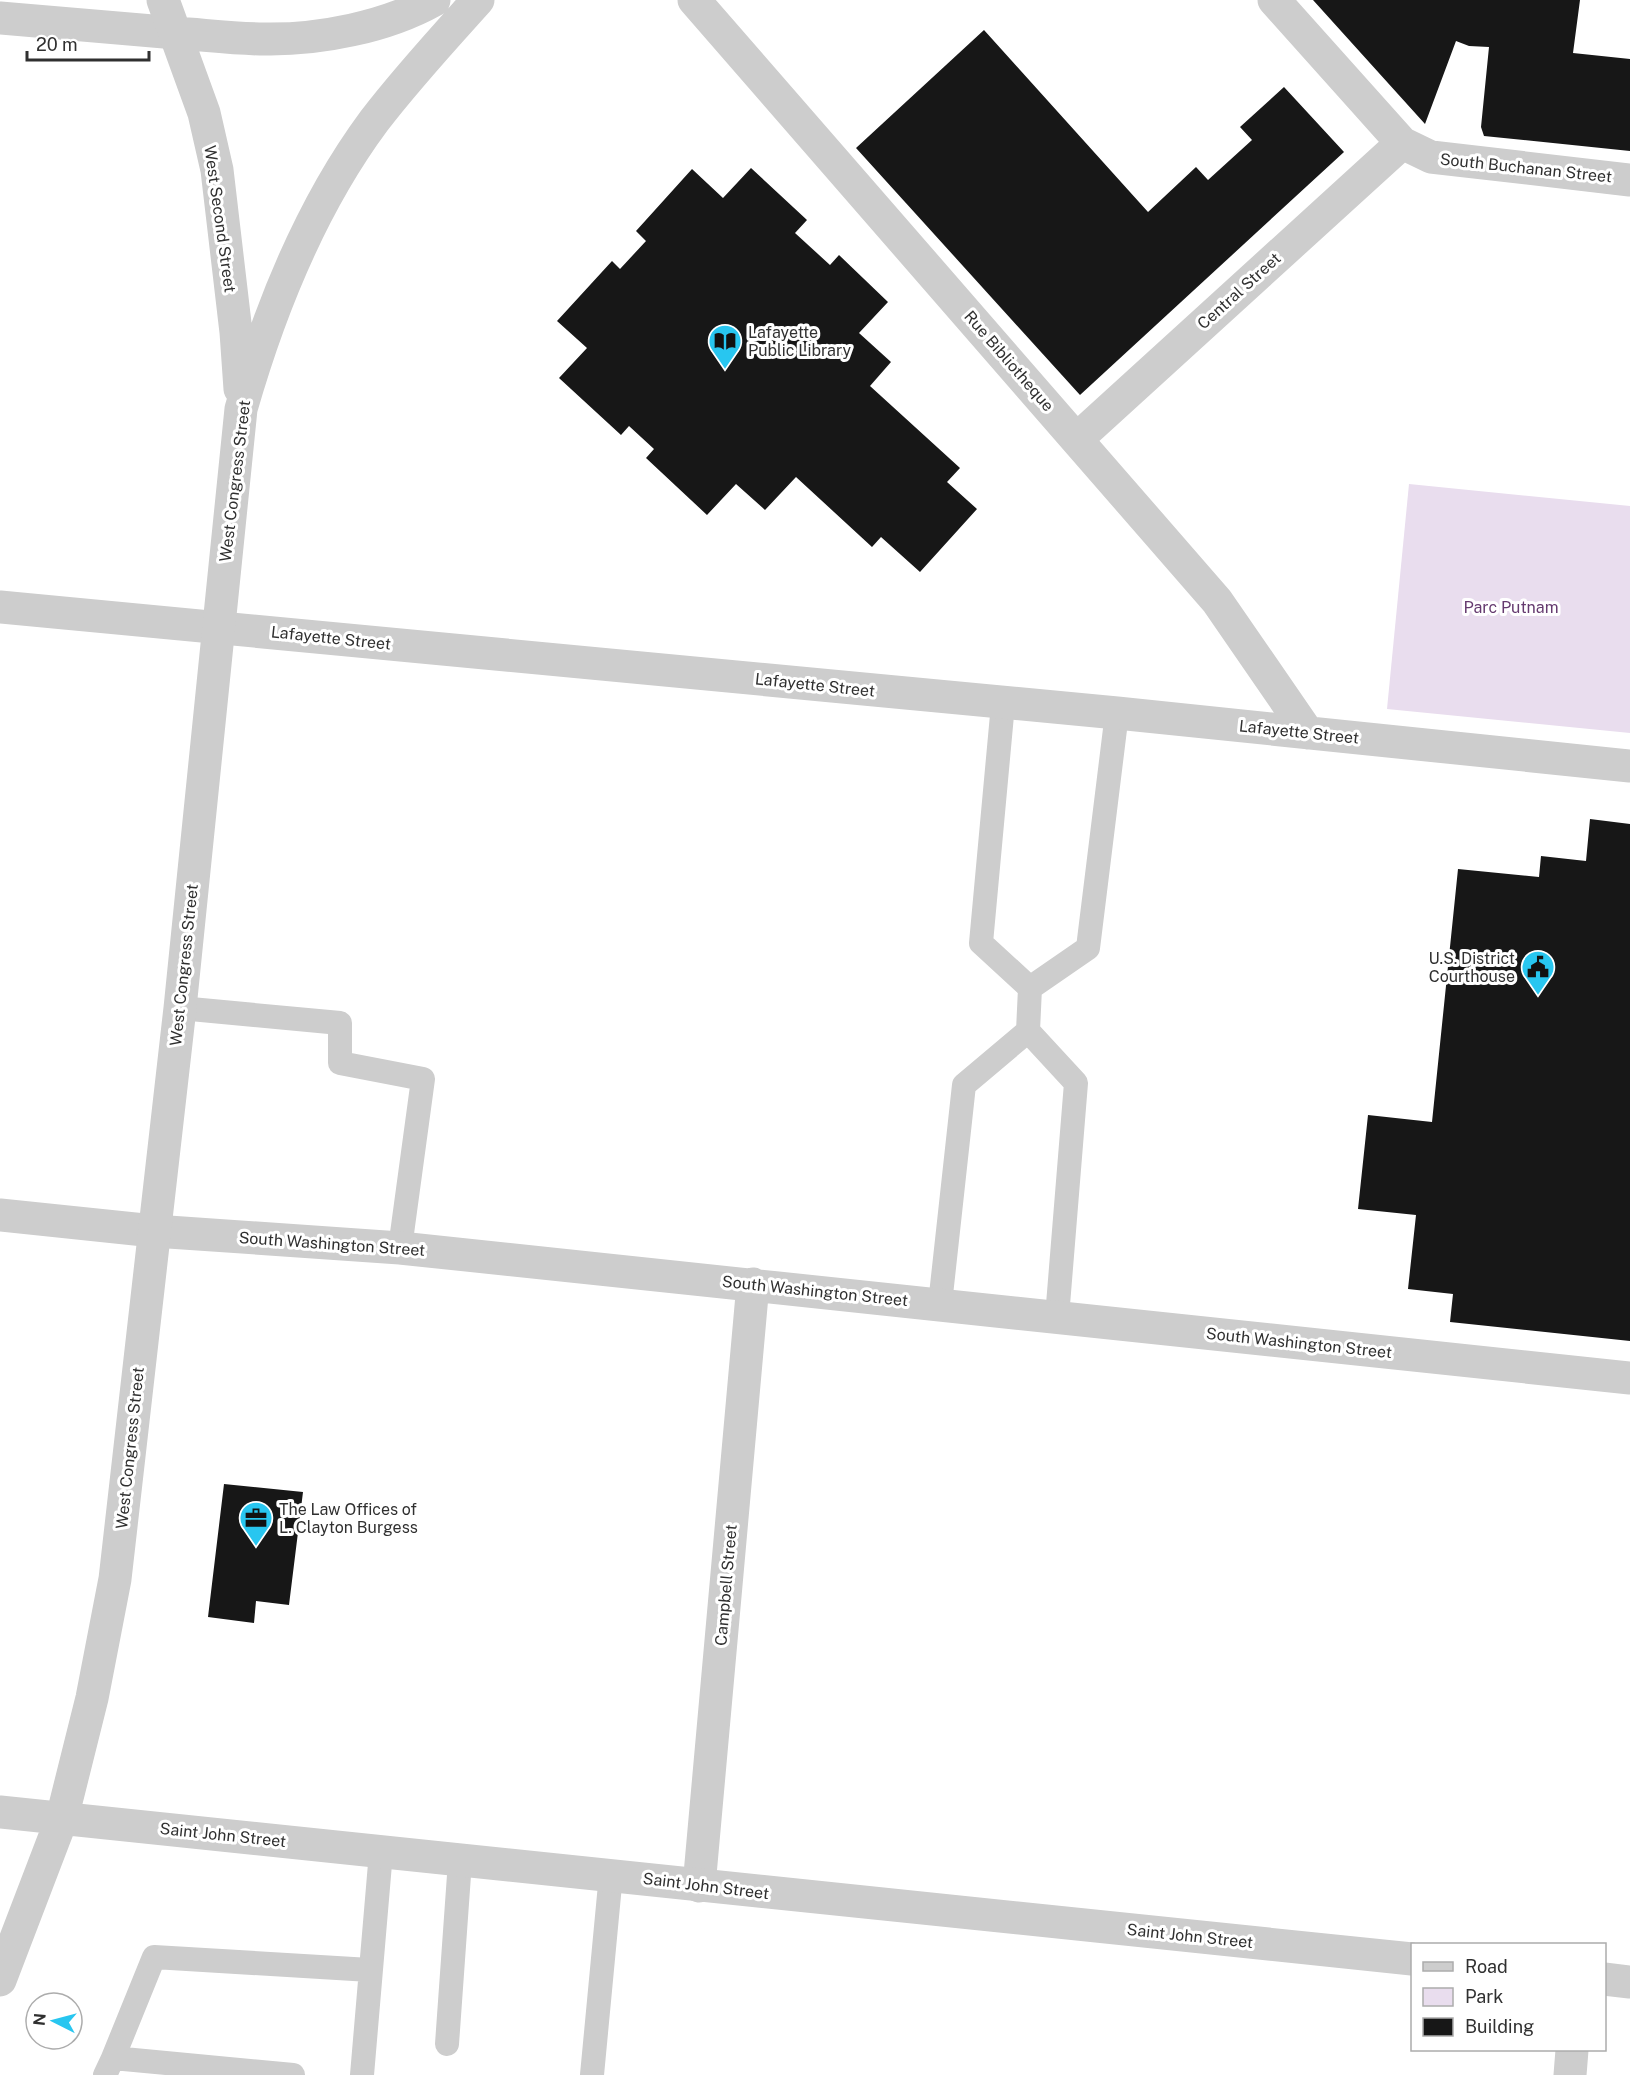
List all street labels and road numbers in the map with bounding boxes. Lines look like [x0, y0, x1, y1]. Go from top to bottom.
street label: West Second Street [200, 144, 240, 294]
street label: South Buchanan Street [1439, 150, 1613, 186]
street label: Central Street [1193, 249, 1285, 333]
street label: Rue Bibliotheque [960, 307, 1058, 415]
street label: West Congress Street [216, 399, 254, 563]
street label: Lafayette Street [270, 622, 392, 654]
street label: Lafayette Street [754, 669, 876, 701]
street label: Lafayette Street [1238, 716, 1360, 748]
street label: West Congress Street [166, 883, 202, 1047]
street label: South Washington Street [238, 1228, 426, 1260]
street label: South Washington Street [721, 1272, 909, 1310]
street label: South Washington Street [1205, 1324, 1393, 1362]
street label: West Congress Street [112, 1366, 148, 1530]
street label: Campbell Street [711, 1523, 741, 1647]
street label: Saint John Street [159, 1819, 287, 1851]
street label: Saint John Street [642, 1869, 770, 1903]
street label: Saint John Street [1126, 1920, 1254, 1952]

